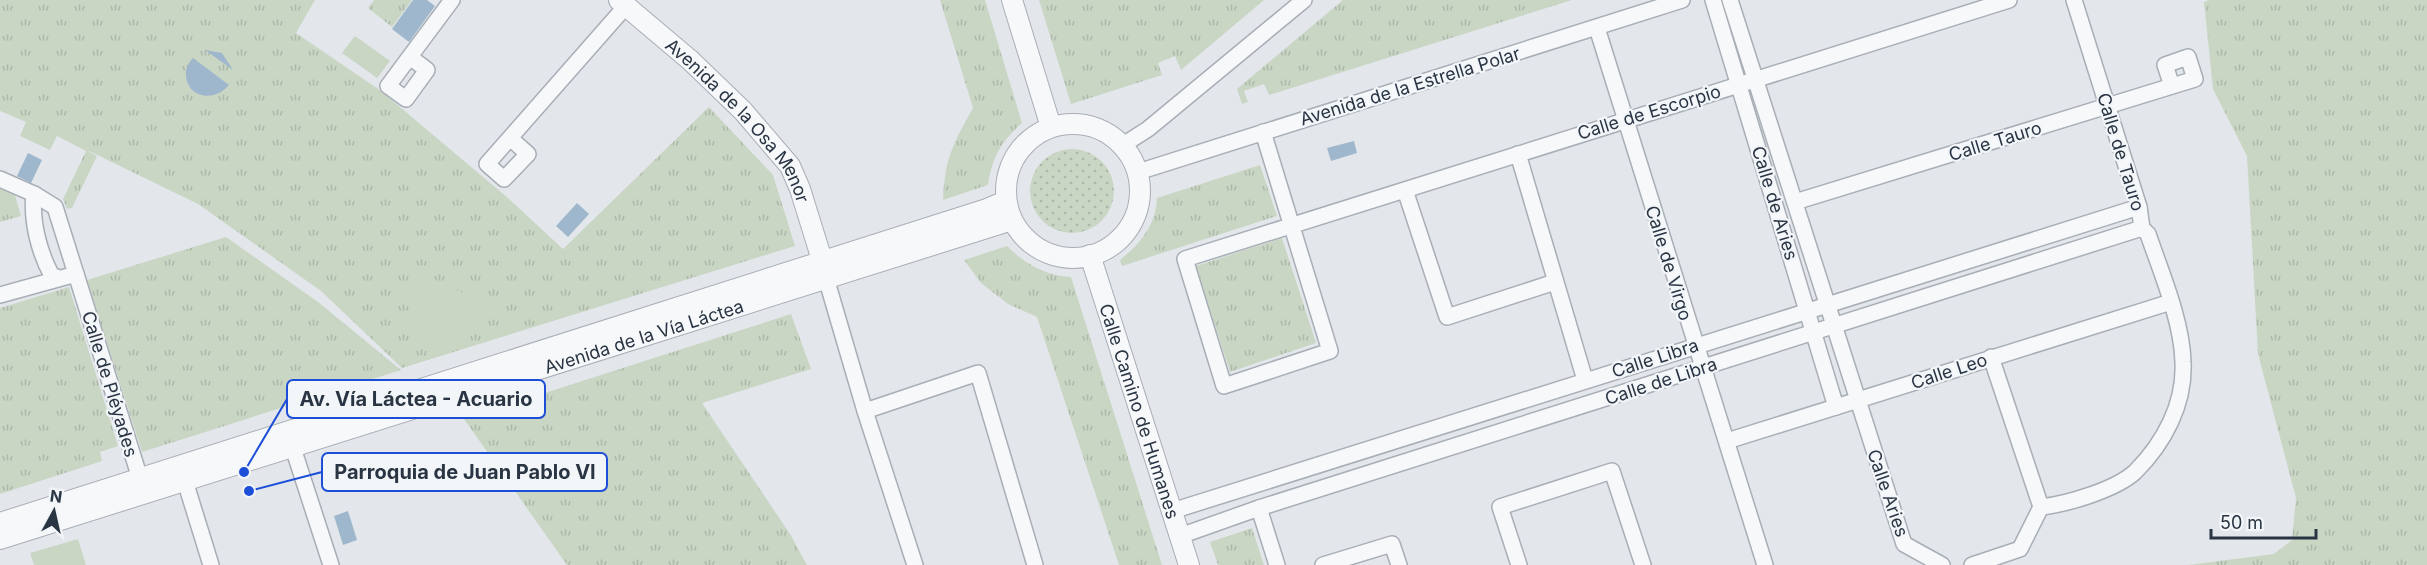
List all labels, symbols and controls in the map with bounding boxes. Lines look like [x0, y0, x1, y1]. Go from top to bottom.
street label: Avenida de la Osa Menor [662, 34, 814, 205]
street label: Avenida de la Estrella Polar [1297, 42, 1523, 130]
street label: Calle de Escorpio [1575, 80, 1723, 144]
street label: Calle de Tauro [2093, 90, 2149, 214]
street label: Calle Tauro [1946, 117, 2044, 165]
street label: Calle de Aries [1748, 144, 1802, 262]
street label: Calle de Virgo [1642, 203, 1696, 323]
street label: Avenida de la Vía Láctea [542, 295, 746, 377]
street label: Calle Camino de Humanes [1096, 301, 1184, 521]
street label: Calle de Pléyades [78, 309, 142, 459]
street label: Calle Libra [1609, 334, 1701, 382]
street label: Calle Leo [1908, 349, 1990, 393]
street label: Calle de Libra [1602, 353, 1720, 409]
callout: Av. Vía Láctea - Acuario [287, 380, 545, 418]
text: Av. Vía Láctea - Acuario [300, 387, 532, 411]
street label: Calle Aries [1863, 446, 1913, 540]
callout: Parroquia de Juan Pablo VI [322, 453, 607, 491]
text: Parroquia de Juan Pablo VI [334, 460, 596, 484]
north arrow [24, 481, 84, 541]
text: N [49, 485, 64, 507]
scale bar [2211, 502, 2316, 540]
text: 50 m [2220, 512, 2263, 533]

